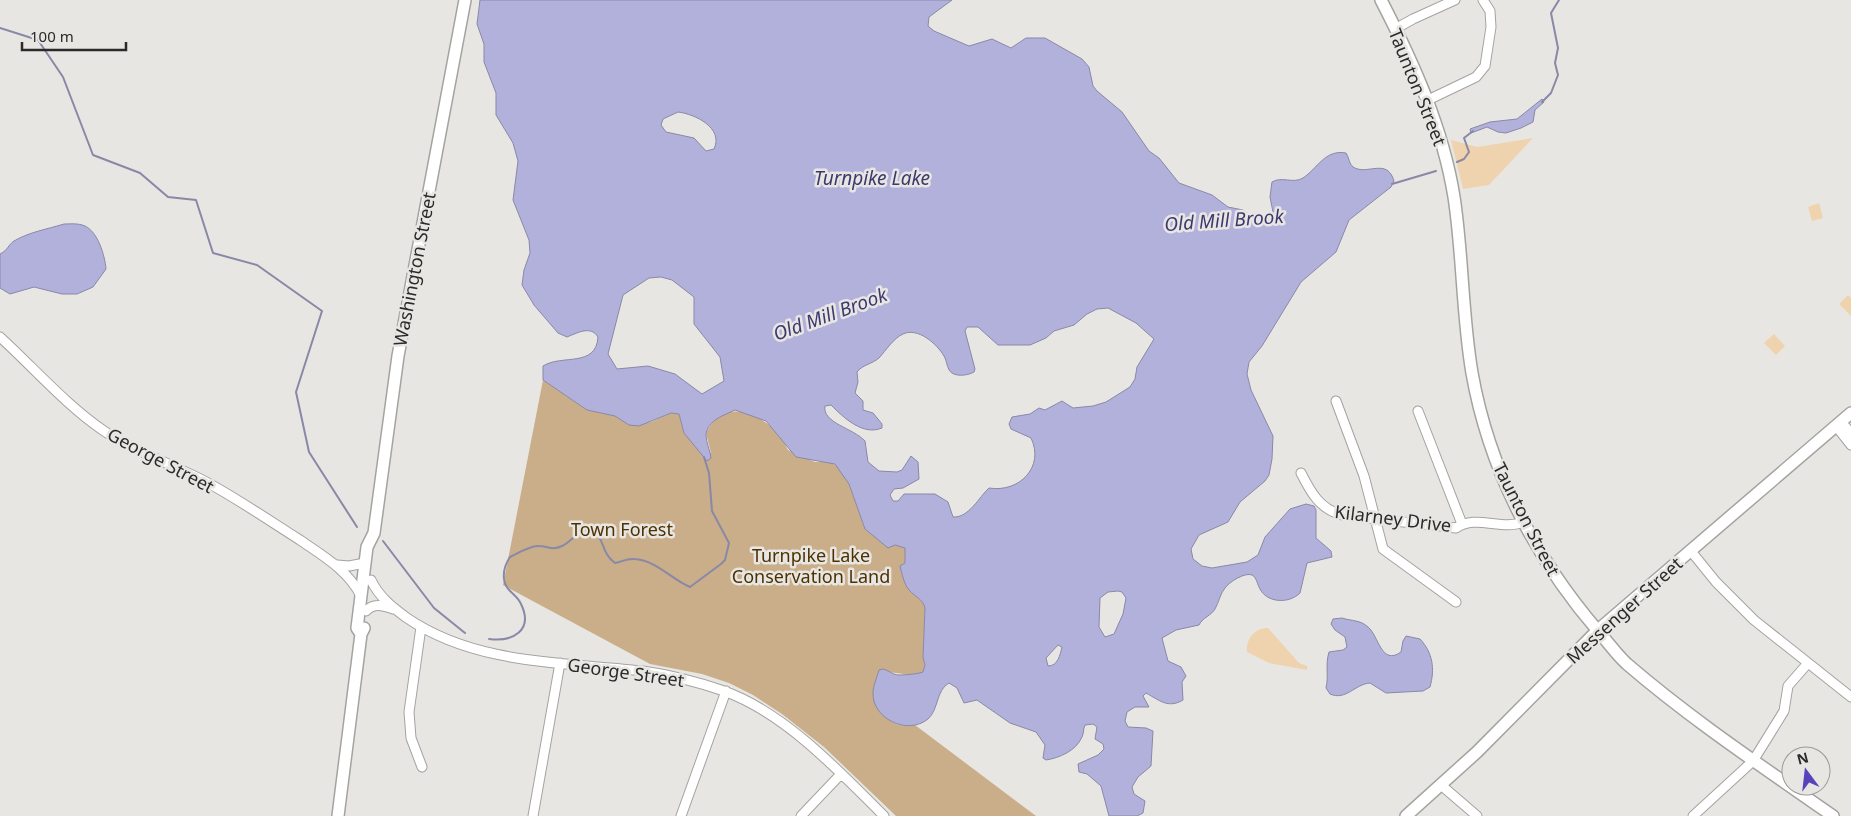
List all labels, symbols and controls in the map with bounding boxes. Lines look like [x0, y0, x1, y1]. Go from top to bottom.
scale bar [22, 20, 126, 52]
street label: Taunton Street [1384, 25, 1453, 150]
text: 100 m [30, 26, 74, 46]
water label: Turnpike Lake [814, 165, 930, 191]
street label: Washington Street [387, 189, 441, 348]
water label: Old Mill Brook [1163, 203, 1285, 237]
water label: Old Mill Brook [769, 281, 891, 347]
street label: George Street [103, 422, 219, 498]
street label: Taunton Street [1488, 458, 1566, 580]
street label: Kilarney Drive [1333, 499, 1453, 537]
park label: Town Forest [571, 517, 673, 541]
park label: Turnpike Lake Conservation Land [732, 543, 890, 588]
street label: Messenger Street [1561, 551, 1688, 669]
street label: George Street [566, 652, 686, 692]
north arrow [1781, 746, 1831, 796]
text: N [1795, 747, 1810, 769]

